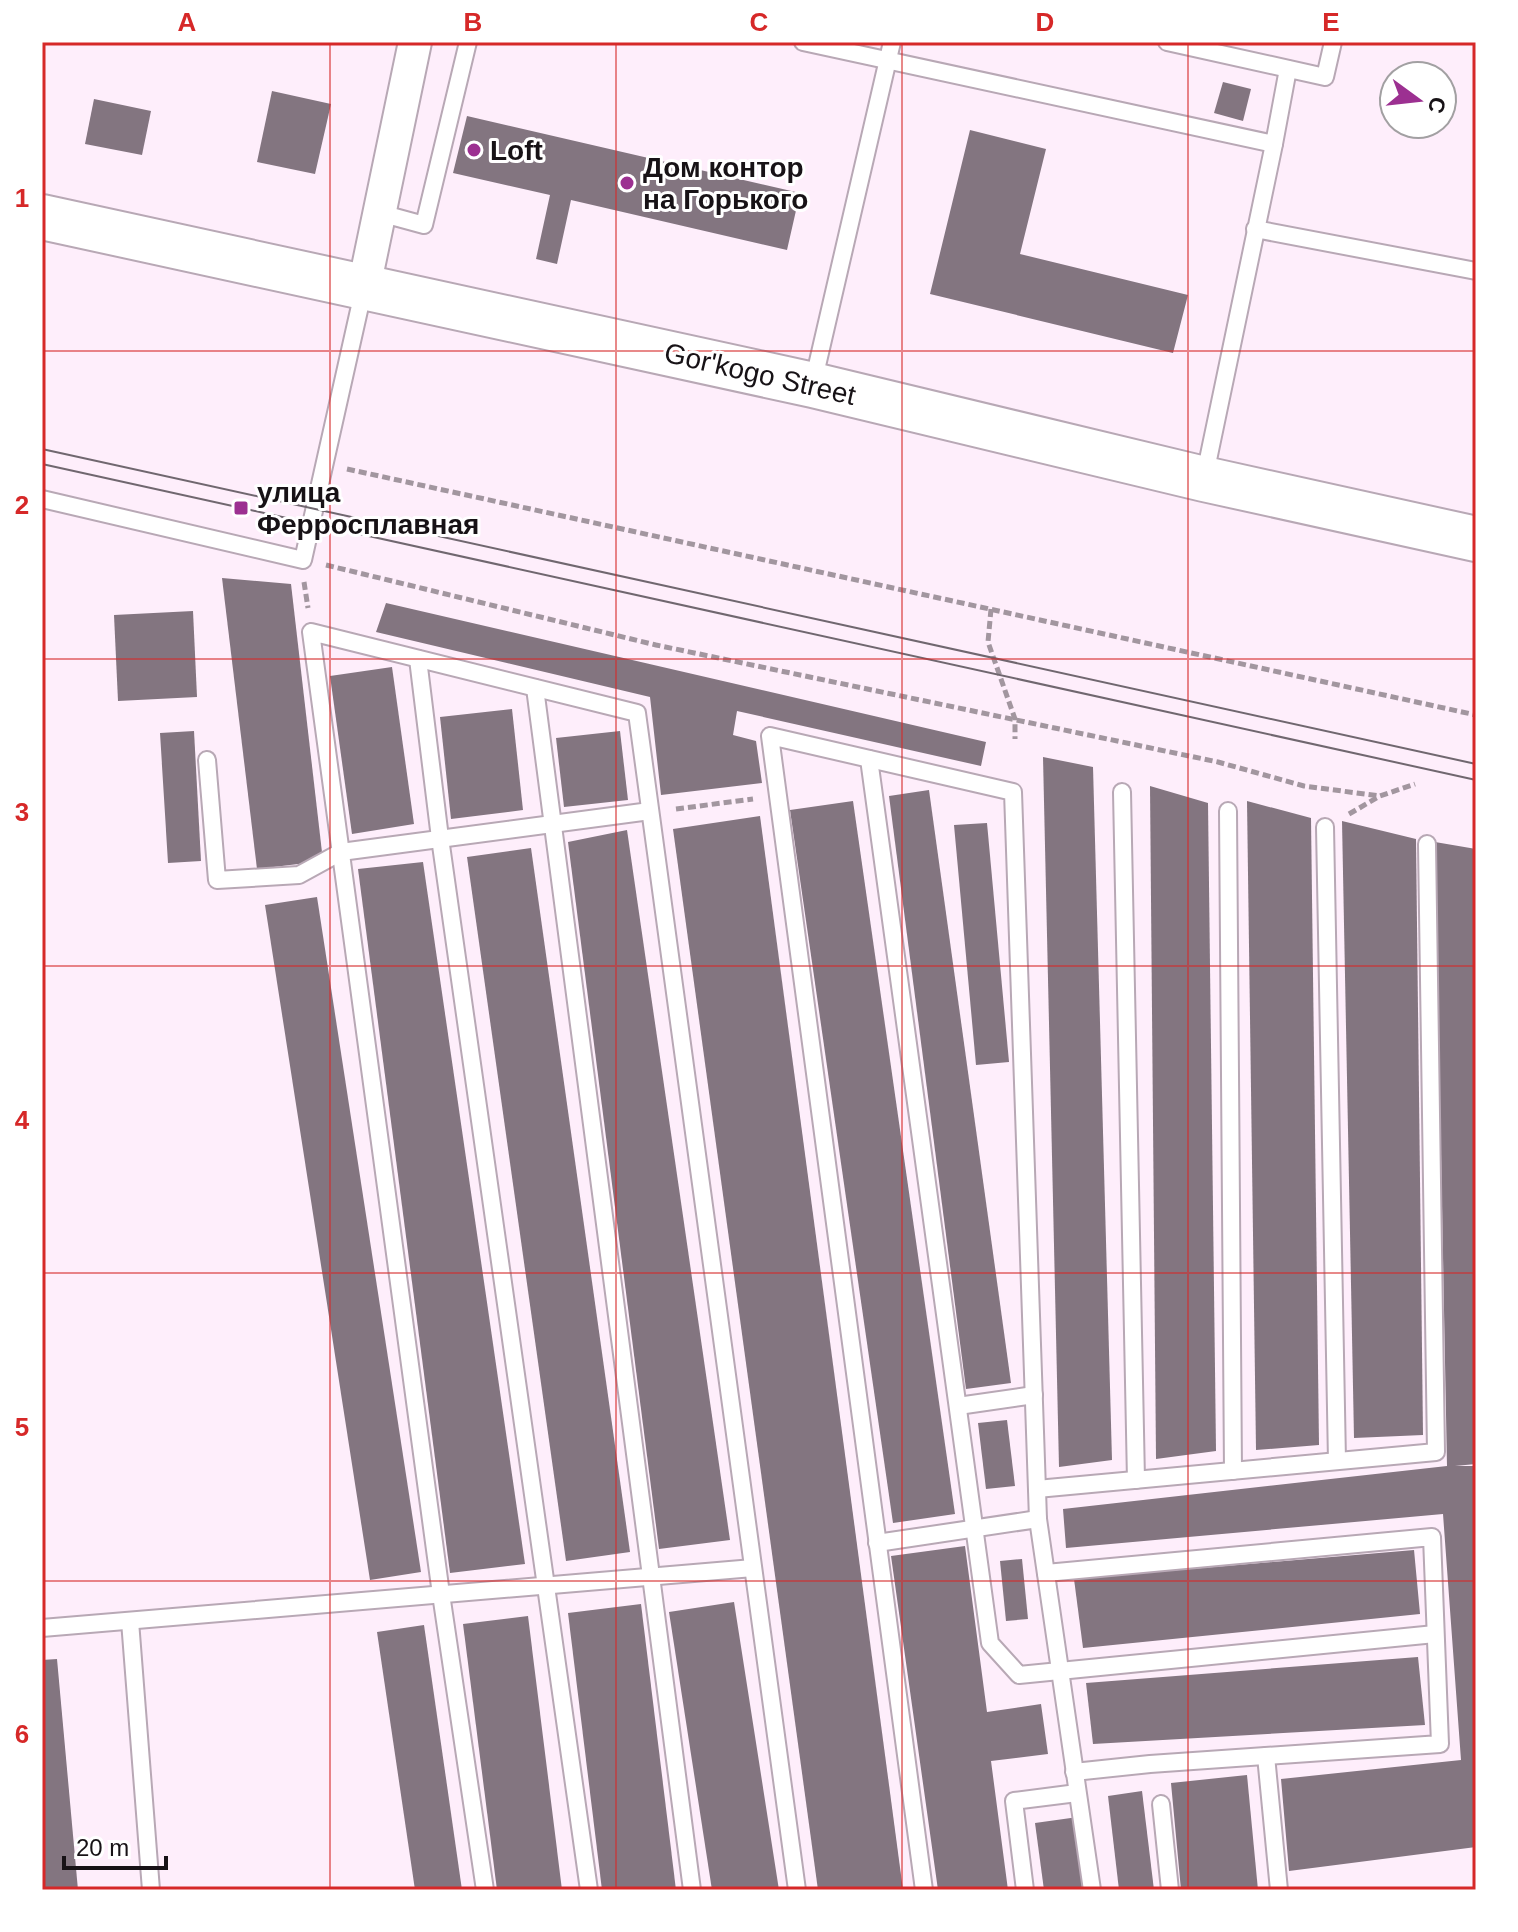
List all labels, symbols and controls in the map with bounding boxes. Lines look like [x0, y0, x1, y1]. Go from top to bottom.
text: A [178, 7, 197, 37]
text: B [464, 7, 482, 37]
text: C [750, 7, 769, 37]
text: D [1036, 7, 1054, 37]
text: E [1322, 7, 1340, 37]
north arrow [1378, 60, 1458, 140]
text: С [1423, 94, 1451, 116]
place label: Loft [490, 135, 543, 166]
marker: Loft [465, 141, 483, 159]
place label: Дом контор на Горького [643, 152, 808, 215]
marker: Дом контор на Горького [618, 174, 636, 192]
text: 1 [15, 183, 29, 213]
street label: Gor'kogo Street [661, 337, 859, 411]
place label: улица Ферросплавная [257, 477, 479, 540]
text: 2 [15, 490, 29, 520]
marker: улица Ферросплавная [232, 499, 250, 517]
text: 3 [15, 797, 29, 827]
text: 4 [15, 1105, 30, 1135]
text: 5 [15, 1412, 29, 1442]
text: 6 [15, 1719, 29, 1749]
scale bar [64, 1820, 166, 1870]
text: 20 m [76, 1834, 129, 1861]

